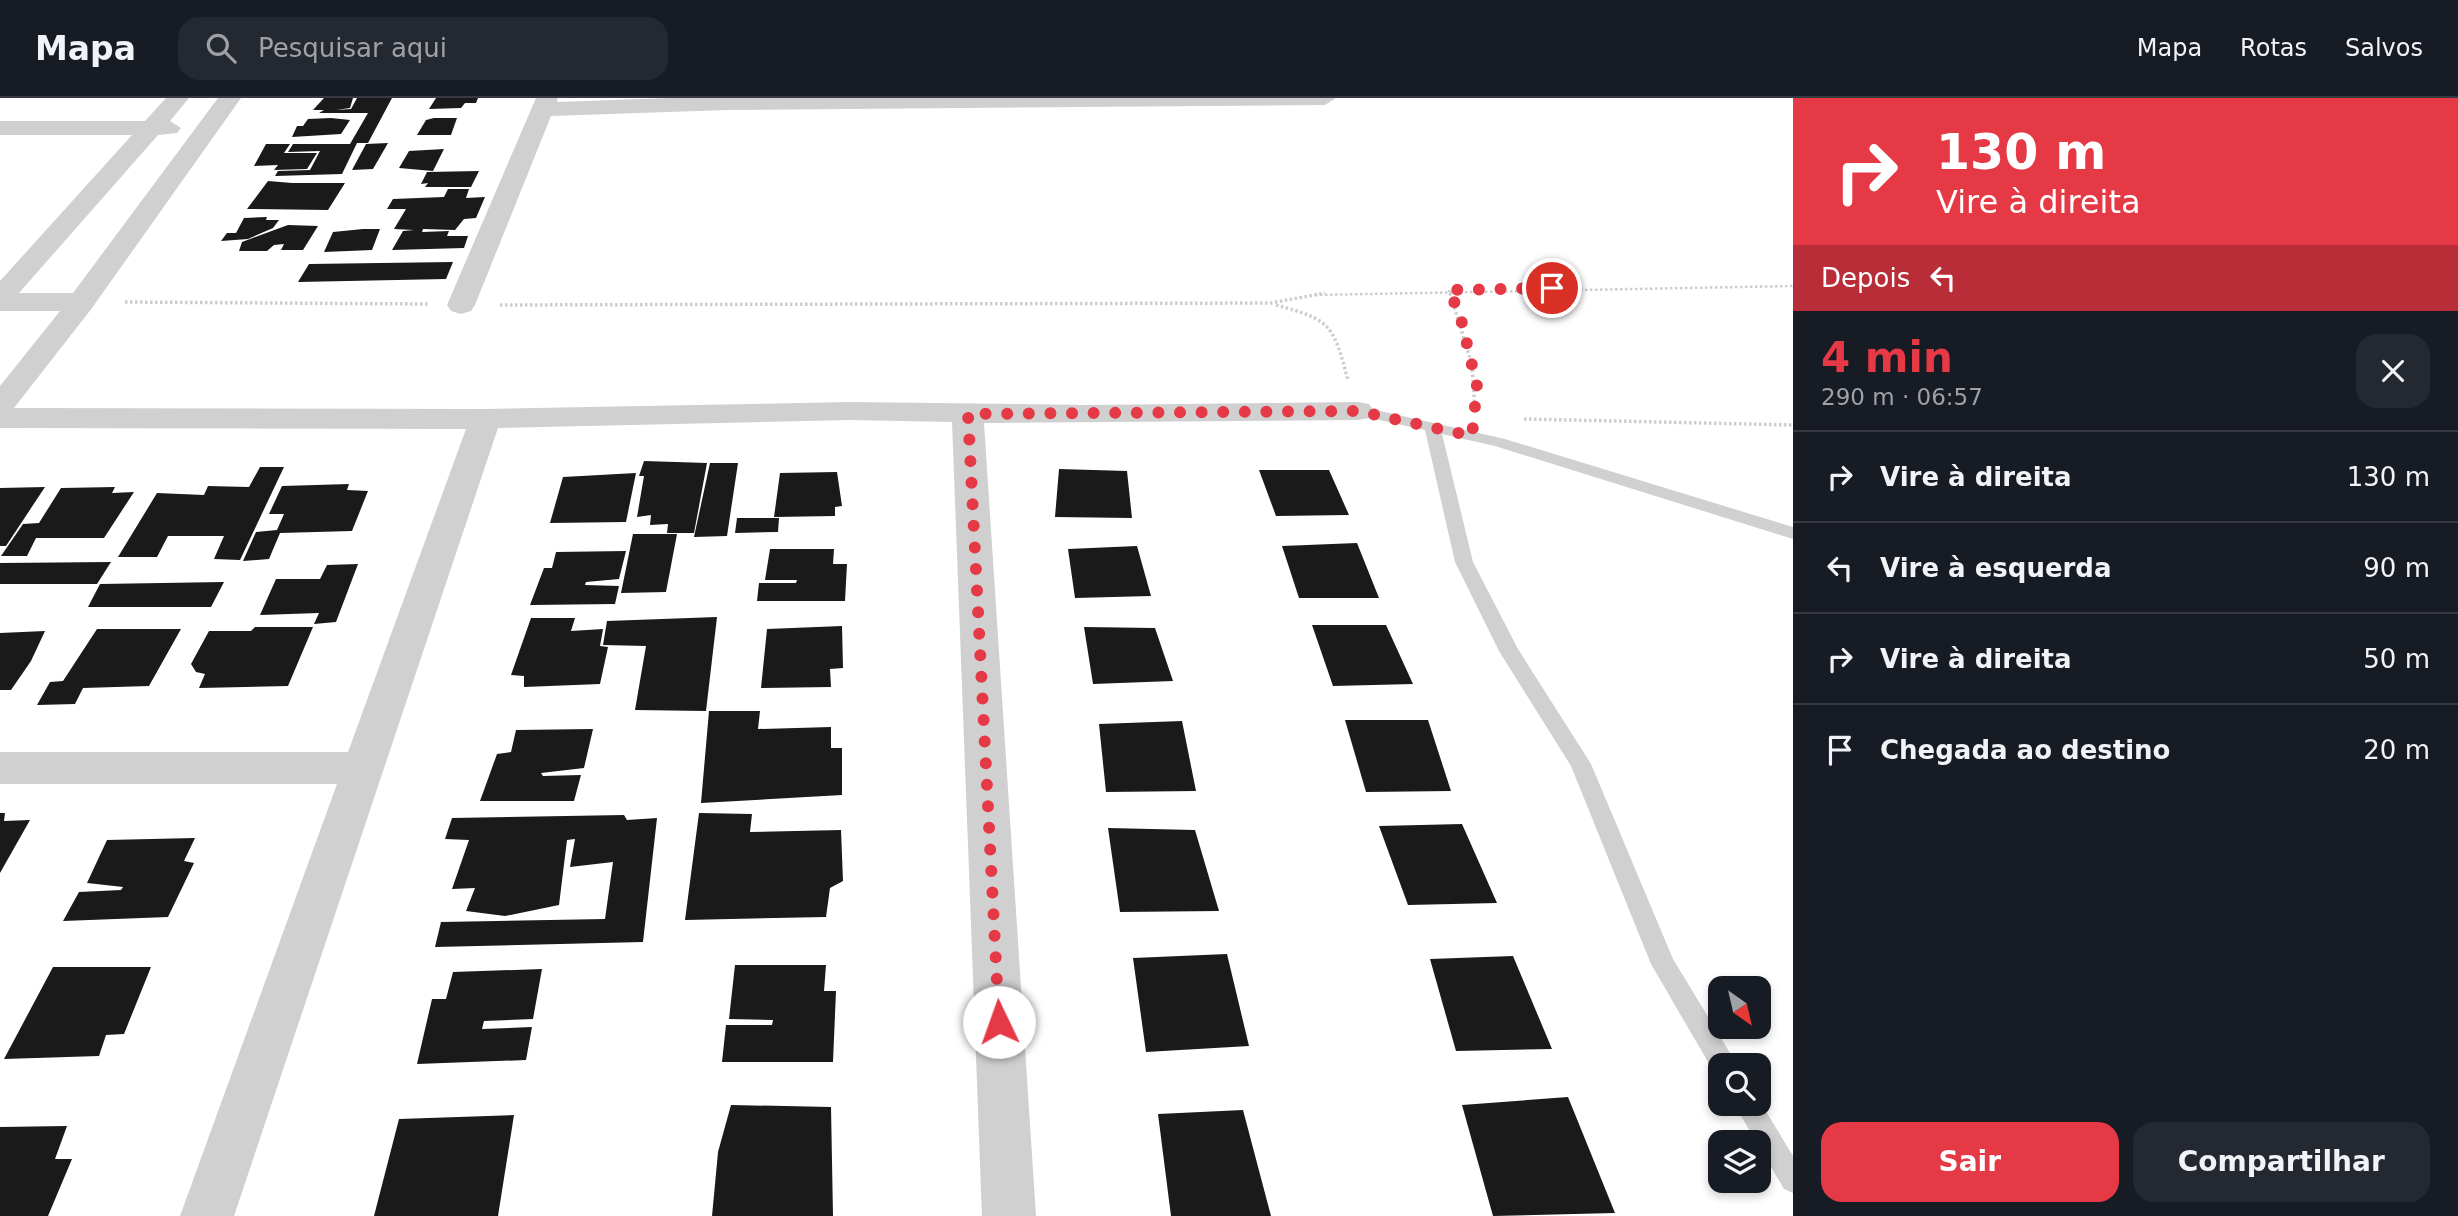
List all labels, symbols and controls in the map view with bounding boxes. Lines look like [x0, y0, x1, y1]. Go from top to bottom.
search box [178, 17, 668, 80]
text: Mapa [35, 29, 136, 68]
icon: search [202, 29, 240, 67]
text: Pesquisar aqui [258, 33, 447, 63]
text: Mapa [2137, 34, 2202, 62]
text: Rotas [2240, 34, 2307, 62]
text: Salvos [2345, 34, 2423, 62]
text: 130 m [1936, 124, 2106, 181]
icon: right [1821, 126, 1912, 217]
text: Vire à direita [1936, 183, 2141, 221]
pin [1522, 258, 1582, 318]
icon: left [1924, 259, 1962, 297]
text: Depois [1821, 263, 1910, 293]
icon: arrive [1533, 269, 1571, 307]
text: 4 min [1821, 333, 1953, 382]
button: close [2356, 334, 2430, 408]
text: 290 m · 06:57 [1821, 384, 1983, 410]
icon: right [1821, 458, 1859, 496]
text: Vire à direita [1880, 462, 2072, 492]
text: 130 m [2347, 462, 2430, 492]
icon: left [1821, 549, 1859, 587]
text: Vire à esquerda [1880, 553, 2112, 583]
text: 90 m [2363, 553, 2430, 583]
icon: right [1821, 640, 1859, 678]
text: Vire à direita [1880, 644, 2072, 674]
text: 50 m [2363, 644, 2430, 674]
icon: arrive [1821, 731, 1859, 769]
text: Chegada ao destino [1880, 735, 2170, 765]
text: 20 m [2363, 735, 2430, 765]
north arrow [1708, 976, 1771, 1040]
map controls [1708, 976, 1771, 1193]
position arrow [962, 985, 1036, 1059]
button: search [1708, 1053, 1771, 1116]
button: Sair [1821, 1122, 2119, 1202]
button: Compartilhar [2133, 1122, 2430, 1202]
button: layers [1708, 1130, 1771, 1193]

